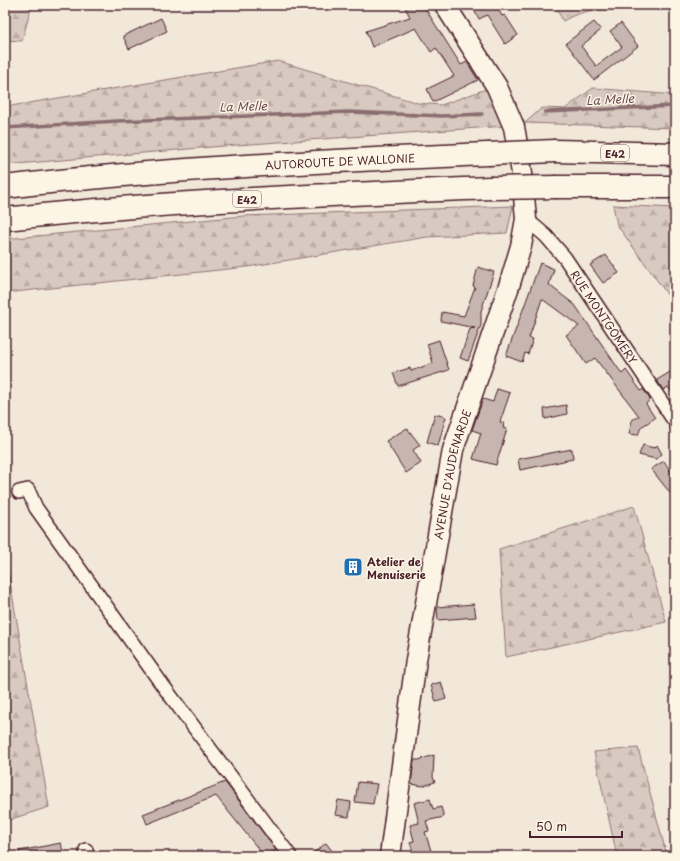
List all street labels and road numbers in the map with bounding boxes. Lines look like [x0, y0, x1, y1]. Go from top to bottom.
road number: E42 [601, 145, 629, 161]
street label: AUTOROUTE DE WALLONIE [264, 149, 415, 173]
road number: E42 [233, 191, 261, 207]
street label: RUE MONTGOMERY [567, 266, 642, 367]
street label: AVENUE D'AUDENARDE [429, 407, 475, 541]

